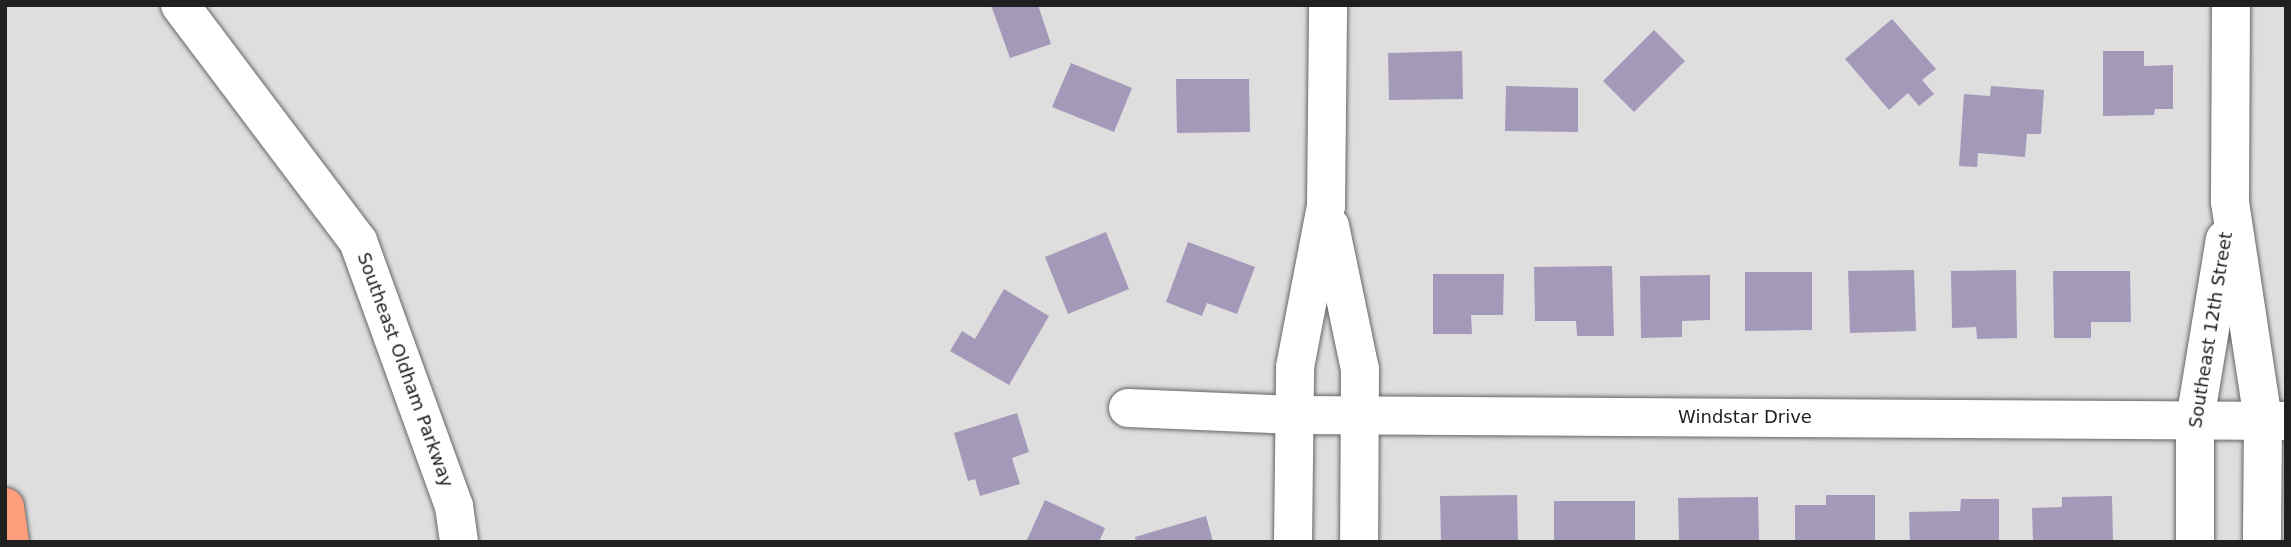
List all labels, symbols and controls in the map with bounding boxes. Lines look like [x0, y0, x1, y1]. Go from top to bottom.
street label: Southeast 12th Street [2185, 230, 2237, 430]
street label: Southeast Oldham Parkway [352, 250, 458, 490]
street label: Windstar Drive [1678, 406, 1812, 428]

